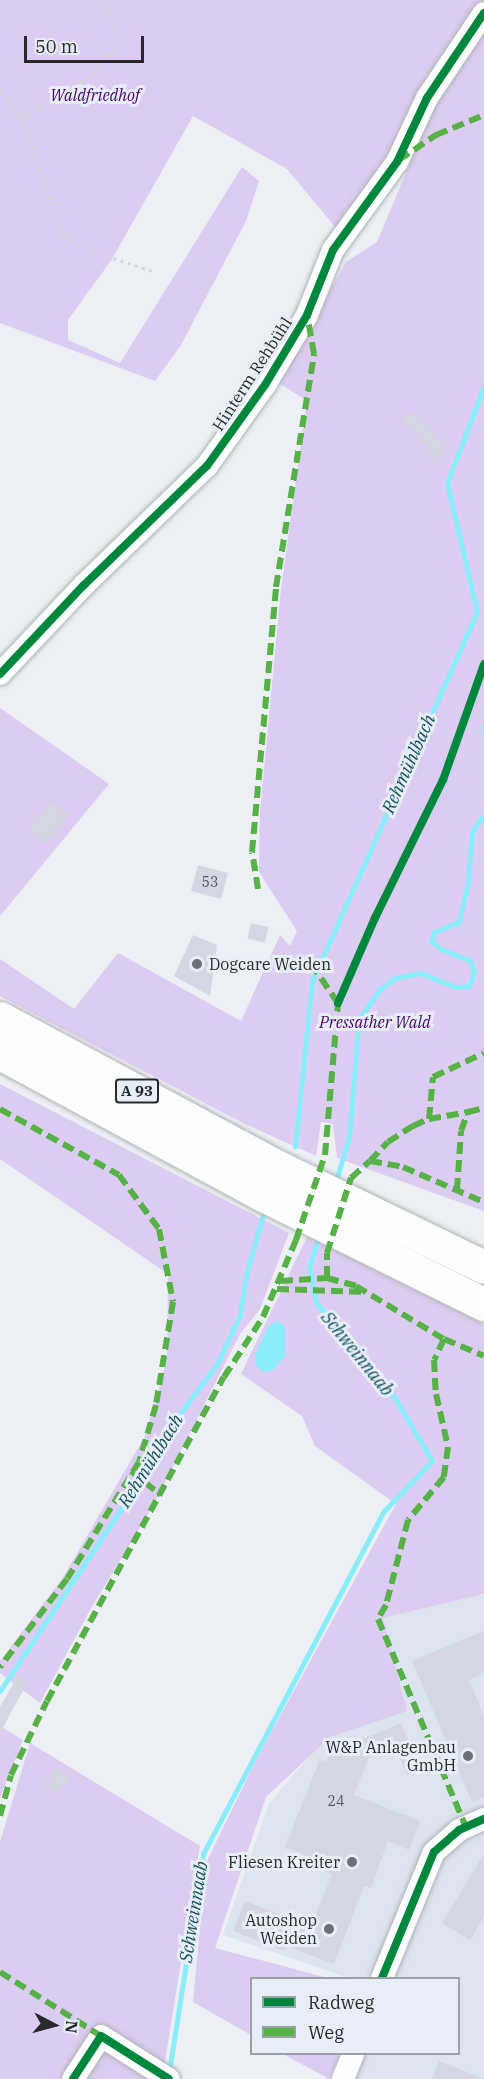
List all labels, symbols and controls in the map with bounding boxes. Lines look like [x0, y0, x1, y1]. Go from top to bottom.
scale bar [27, 24, 147, 62]
text: 50 m [35, 35, 78, 58]
park label: Waldfriedhof [50, 85, 140, 105]
street label: Hinterm Rehbühl [208, 314, 296, 434]
water label: Rehmühlbach [378, 711, 440, 817]
house number: 53 [202, 874, 218, 890]
place label: Dogcare Weiden [209, 954, 331, 974]
marker: Dogcare Weiden [190, 957, 204, 971]
park label: Pressather Wald [319, 1012, 431, 1032]
road number: A 93 [114, 1079, 160, 1103]
water label: Schweinnaab [316, 1307, 398, 1401]
water label: Rehmühlbach [114, 1410, 188, 1512]
place label: W&P Anlagenbau GmbH [325, 1737, 456, 1775]
marker: W&P Anlagenbau GmbH [461, 1749, 475, 1763]
house number: 24 [328, 1793, 344, 1809]
place label: Fliesen Kreiter [228, 1852, 340, 1872]
marker: Fliesen Kreiter [345, 1855, 359, 1869]
water label: Schweinnaab [175, 1860, 213, 1964]
place label: Autoshop Weiden [245, 1910, 317, 1948]
marker: Autoshop Weiden [322, 1922, 336, 1936]
legend [250, 1977, 460, 2055]
text: Radweg [308, 1991, 374, 2014]
north arrow [24, 1995, 84, 2055]
text: N [61, 2020, 83, 2034]
text: Weg [308, 2021, 344, 2044]

